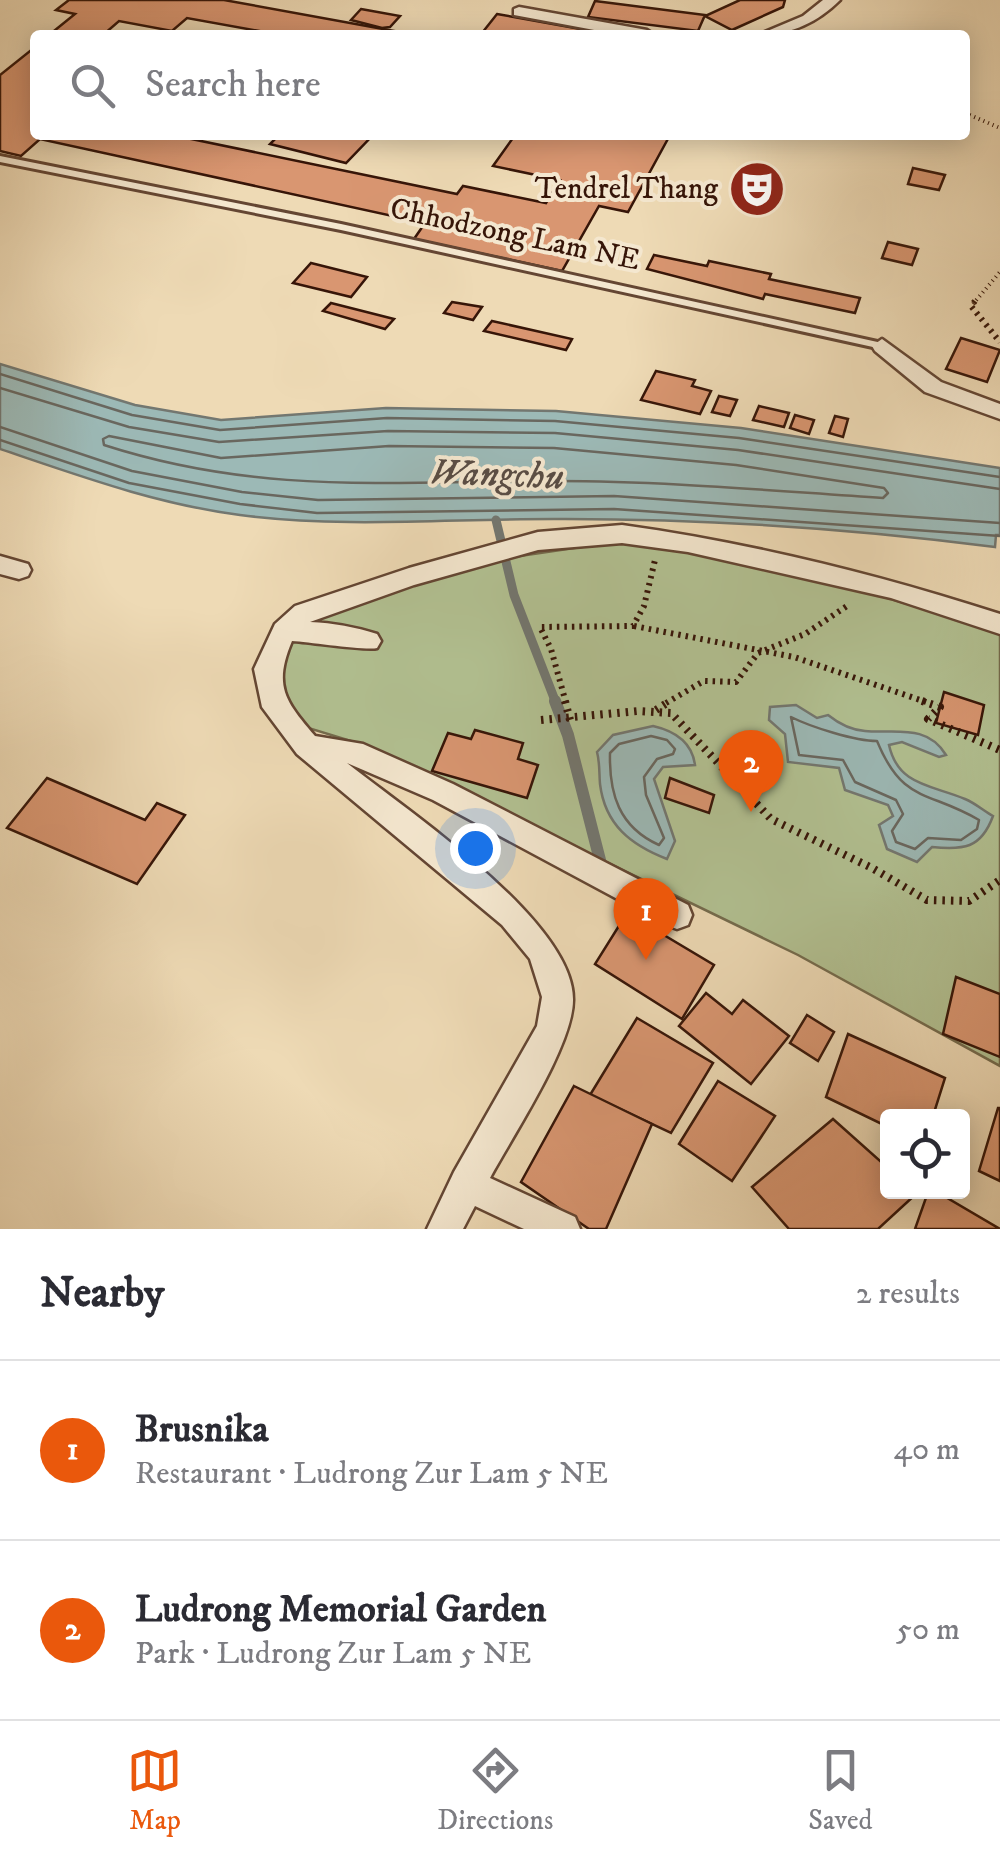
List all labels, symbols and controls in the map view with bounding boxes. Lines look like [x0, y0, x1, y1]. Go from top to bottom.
search box [30, 30, 970, 140]
icon: search [65, 58, 120, 113]
text: Search here [145, 61, 321, 109]
theatre icon: Tendrel Thang [727, 159, 787, 219]
place label: Tendrel Thang [535, 171, 718, 208]
street label: Chhodzong Lam NE [387, 190, 643, 280]
water label: Wangchu [429, 449, 565, 501]
pin: 2 [718, 730, 784, 812]
your location [450, 823, 501, 874]
pin: 1 [614, 878, 678, 960]
map controls [880, 1109, 970, 1199]
button: locate [880, 1109, 970, 1199]
text: Nearby [40, 1268, 164, 1320]
text: 2 results [856, 1274, 960, 1314]
text: Brusnika [135, 1406, 269, 1454]
text: 1 [67, 1430, 78, 1470]
text: 40 m [893, 1430, 960, 1470]
text: Restaurant · Ludrong Zur Lam 5 NE [135, 1454, 608, 1494]
text: Ludrong Memorial Garden [135, 1586, 546, 1634]
text: 2 [65, 1610, 80, 1650]
text: 50 m [896, 1610, 960, 1650]
text: Park · Ludrong Zur Lam 5 NE [135, 1634, 531, 1674]
tab: Map [127, 1743, 182, 1838]
tab: Directions [437, 1743, 553, 1838]
tab: Saved [808, 1743, 873, 1838]

